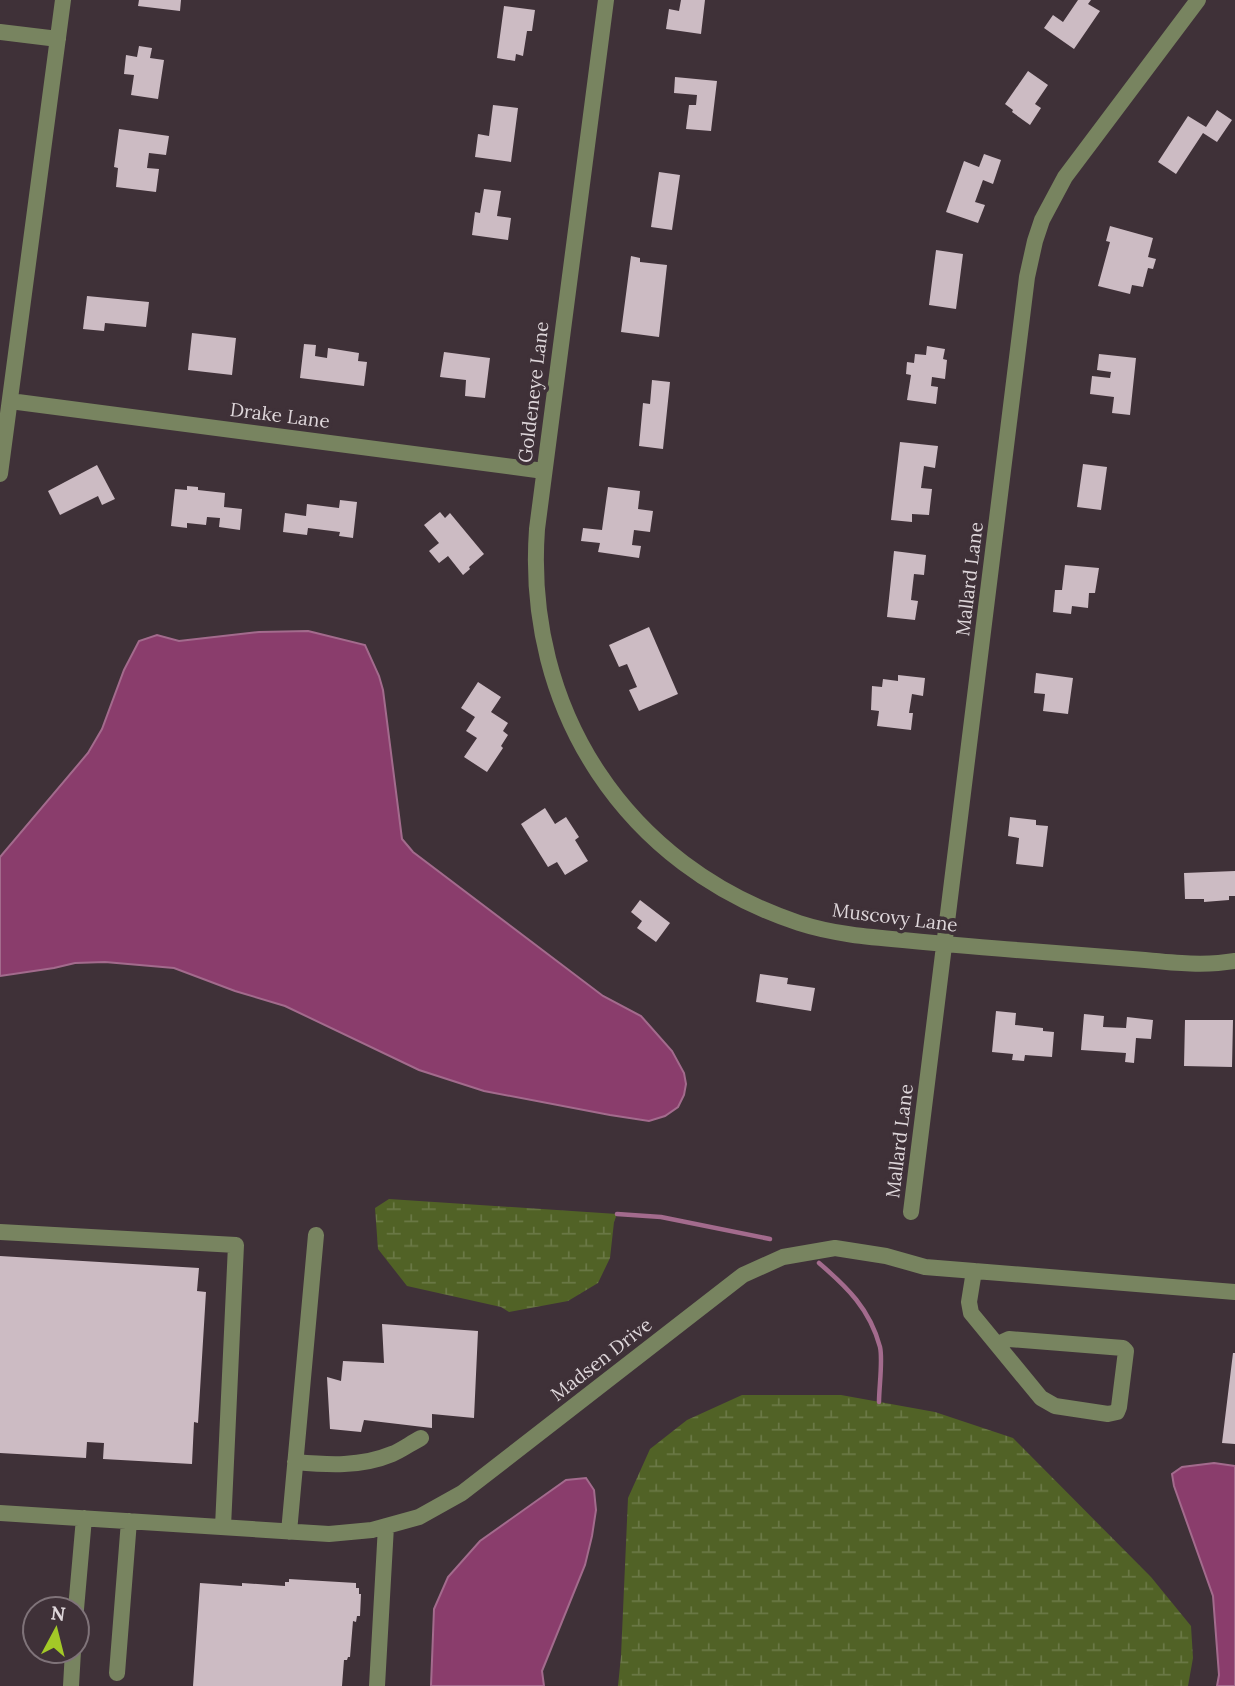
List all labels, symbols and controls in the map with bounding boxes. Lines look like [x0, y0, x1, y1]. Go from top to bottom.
street label: Goldeneye Lane [512, 320, 554, 464]
street label: Drake Lane [229, 397, 331, 433]
street label: Mallard Lane [950, 521, 988, 637]
street label: Muscovy Lane [831, 897, 959, 937]
street label: Mallard Lane [880, 1083, 918, 1199]
street label: Madsen Drive [546, 1312, 656, 1406]
north arrow [21, 1595, 91, 1665]
text: N [49, 1600, 67, 1626]

